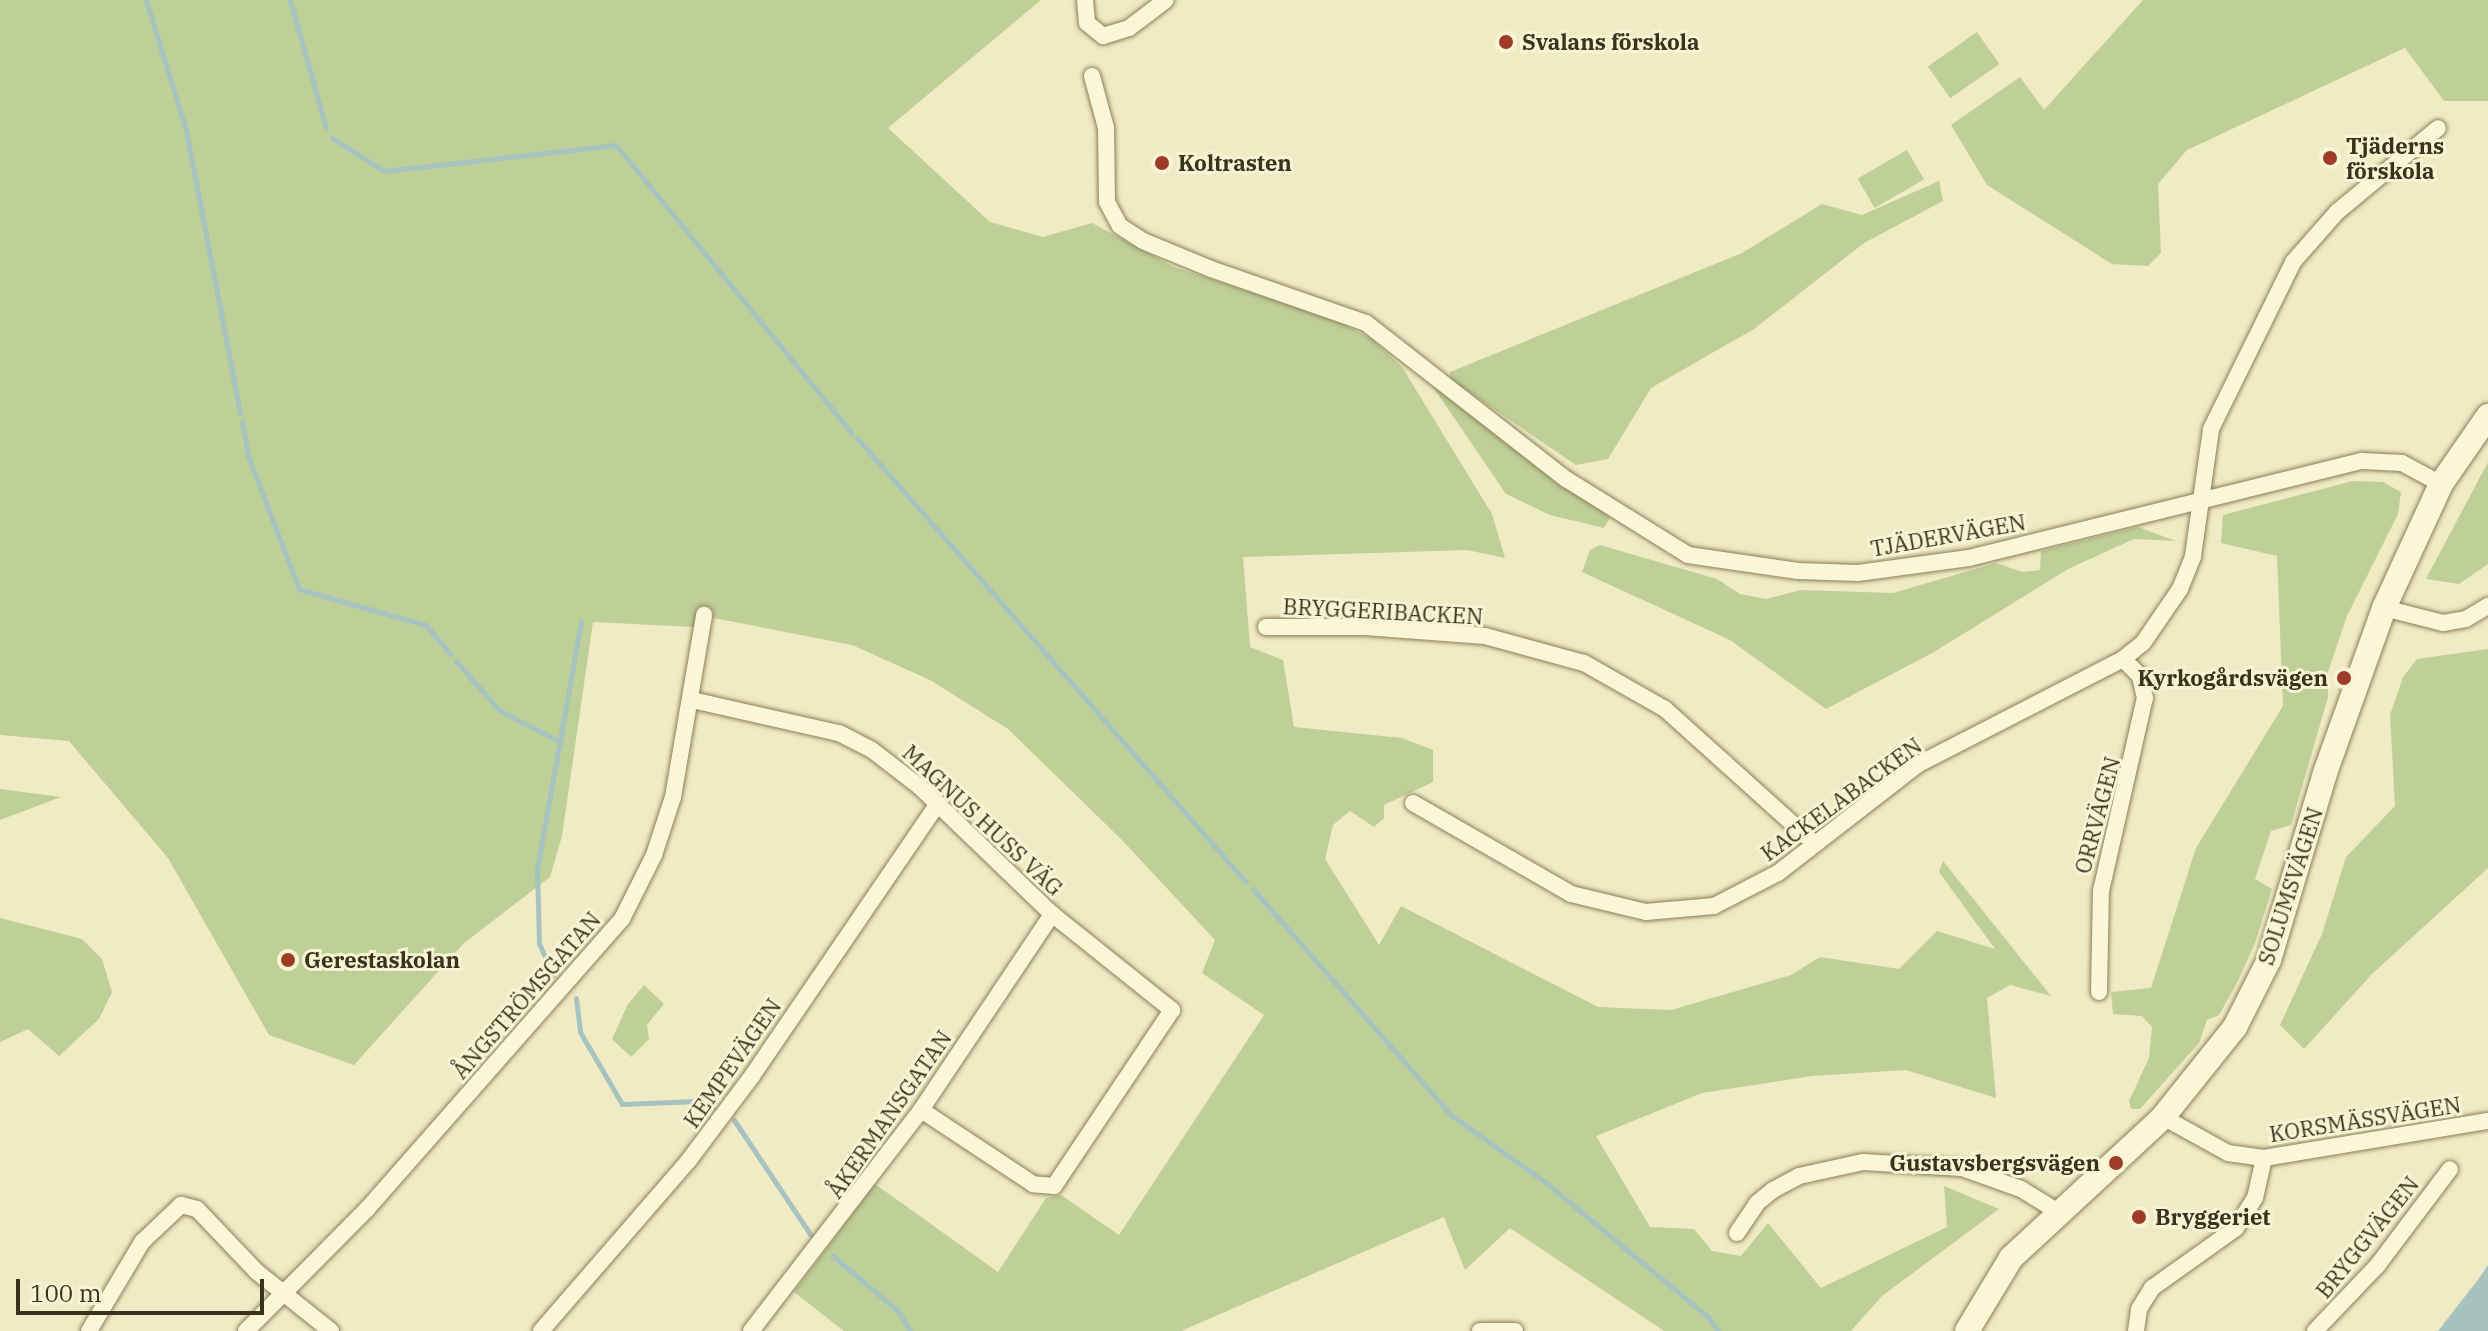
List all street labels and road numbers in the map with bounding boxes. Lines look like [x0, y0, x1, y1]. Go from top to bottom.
street label: TJÄDERVÄGEN [1868, 508, 2028, 562]
street label: BRYGGERIBACKEN [1282, 593, 1484, 629]
street label: KACKELABACKEN [1755, 732, 1927, 866]
street label: MAGNUS HUSS VÄG [898, 739, 1068, 901]
street label: ORRVÄGEN [2069, 754, 2125, 876]
street label: SOLUMSVÄGEN [2252, 804, 2328, 968]
street label: ÅNGSTRÖMSGATAN [446, 906, 606, 1084]
street label: KEMPEVÄGEN [678, 993, 786, 1133]
street label: ÅKERMANSGATAN [821, 1025, 957, 1203]
street label: KORSMÄSSVÄGEN [2267, 1091, 2463, 1147]
street label: BRYGGVÄGEN [2310, 1171, 2424, 1303]

